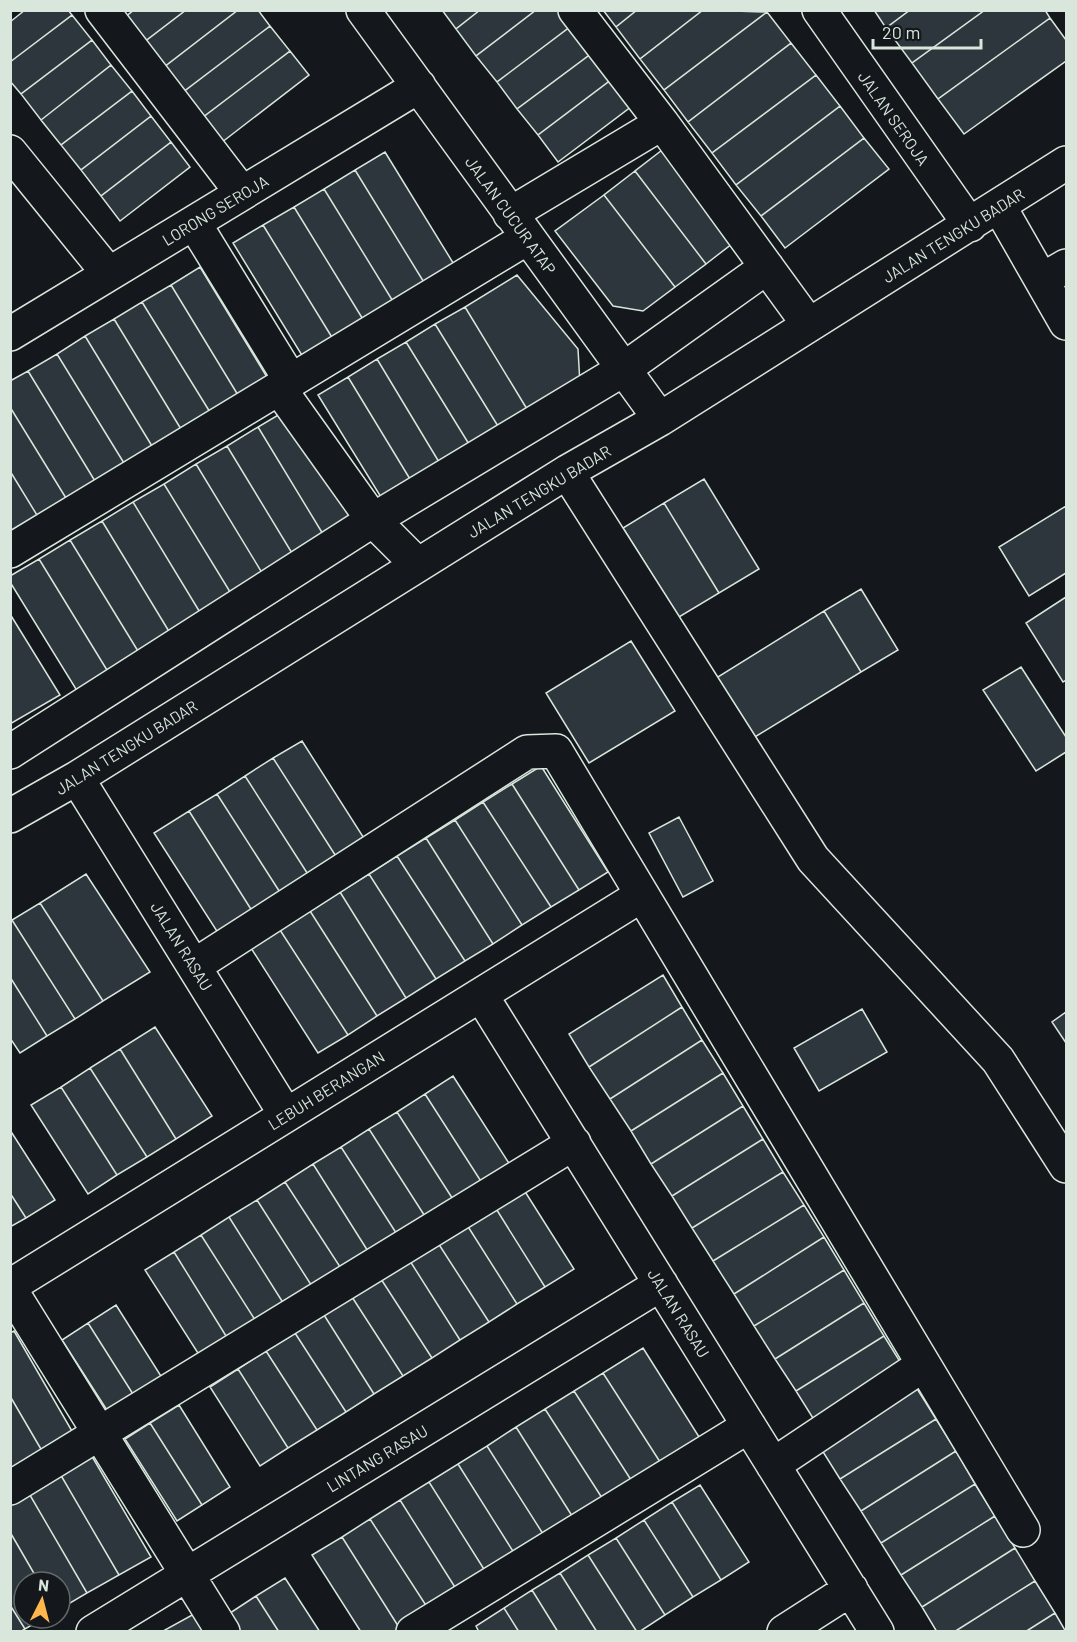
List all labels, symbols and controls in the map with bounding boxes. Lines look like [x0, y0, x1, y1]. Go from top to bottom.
scale bar [873, 12, 981, 50]
text: 20 m [882, 21, 920, 43]
street label: JALAN SEROJA [855, 67, 934, 169]
street label: JALAN CUCUR ATAP [462, 152, 560, 278]
street label: LORONG SEROJA [158, 171, 272, 249]
street label: JALAN TENGKU BADAR [879, 184, 1028, 286]
street label: JALAN TENGKU BADAR [464, 441, 614, 541]
street label: JALAN TENGKU BADAR [52, 696, 201, 798]
street label: JALAN RASAU [147, 898, 217, 994]
street label: LEBUH BERANGAN [264, 1046, 388, 1134]
street label: JALAN RASAU [644, 1265, 714, 1361]
street label: LINTANG RASAU [323, 1420, 431, 1496]
north arrow [12, 1570, 72, 1630]
text: N [37, 1575, 50, 1595]

